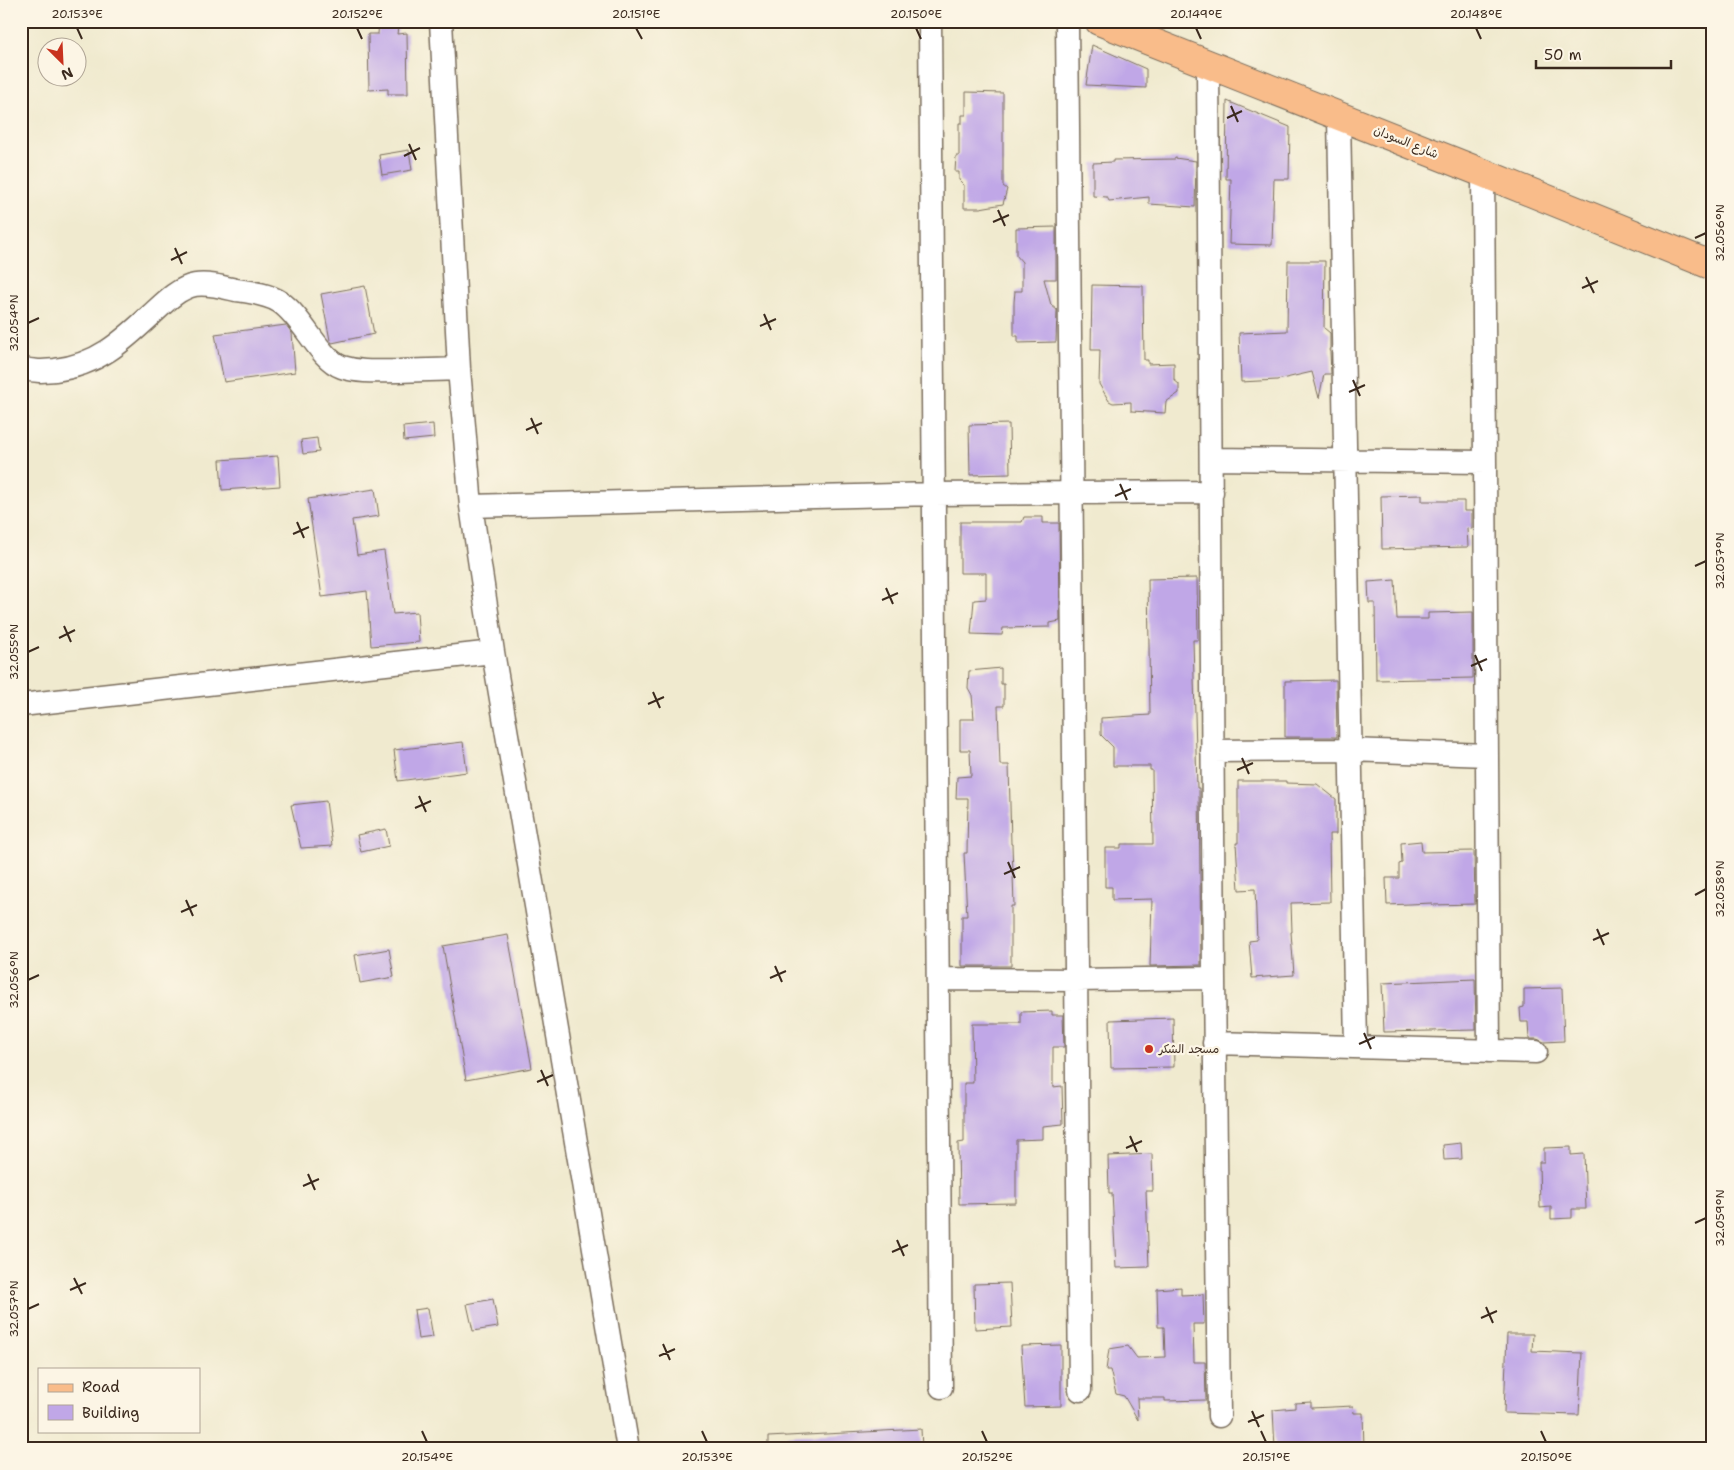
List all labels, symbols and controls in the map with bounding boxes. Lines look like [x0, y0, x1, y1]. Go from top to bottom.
text: 20.153°E [51, 6, 103, 22]
text: 20.152°E [331, 6, 383, 22]
text: 20.151°E [612, 6, 660, 22]
text: 20.150°E [890, 6, 942, 22]
text: 20.149°E [1170, 6, 1222, 22]
text: 20.148°E [1450, 6, 1502, 22]
north arrow [38, 38, 88, 88]
scale bar [1536, 38, 1672, 70]
text: 50 m [1544, 45, 1582, 65]
text: N [59, 63, 76, 84]
street label: شارع السودان [1371, 122, 1441, 163]
text: 32.056°N [1712, 204, 1728, 262]
text: 32.054°N [6, 294, 22, 352]
text: 32.057°N [1712, 532, 1728, 590]
text: 32.055°N [6, 624, 22, 680]
text: 32.058°N [1712, 860, 1728, 918]
text: 32.056°N [6, 951, 22, 1009]
place label: مسجد الشكر [1158, 1041, 1219, 1057]
marker: مسجد الشكر [1143, 1043, 1155, 1055]
text: 32.059°N [1712, 1189, 1728, 1247]
text: 32.057°N [6, 1280, 22, 1338]
legend [38, 1368, 200, 1432]
text: Road [82, 1377, 120, 1397]
text: Building [82, 1403, 139, 1423]
text: 20.154°E [401, 1449, 453, 1465]
text: 20.153°E [681, 1449, 733, 1465]
text: 20.152°E [961, 1449, 1013, 1465]
text: 20.151°E [1242, 1449, 1290, 1465]
text: 20.150°E [1520, 1449, 1572, 1465]

